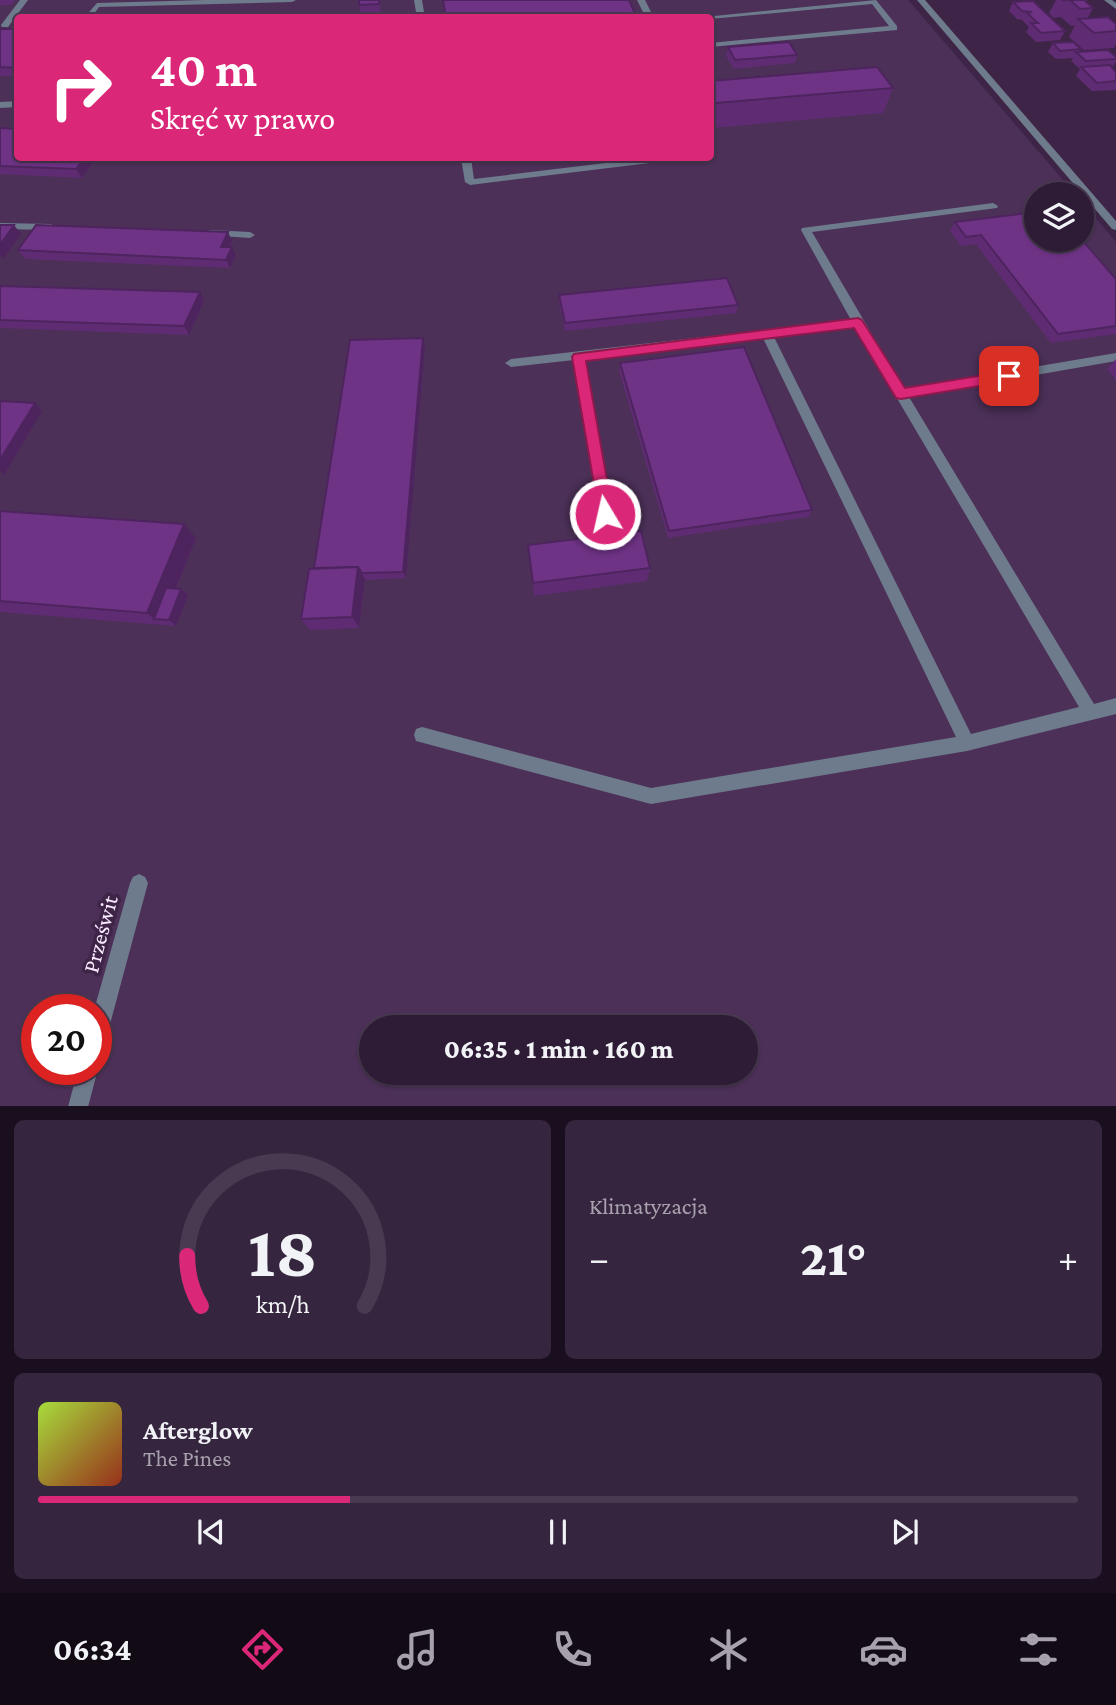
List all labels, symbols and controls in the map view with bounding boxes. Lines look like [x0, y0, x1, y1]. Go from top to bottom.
icon: right [35, 42, 126, 133]
text: 40 m [150, 42, 257, 97]
text: Skręć w prawo [150, 100, 335, 136]
map controls [1024, 182, 1094, 252]
button: layers [1024, 182, 1094, 252]
pin [979, 346, 1039, 406]
icon: arrive [990, 357, 1028, 395]
position arrow [568, 477, 642, 551]
street label: Prześwit [77, 892, 123, 976]
speed limit sign: 20 [21, 994, 112, 1085]
text: 06:35 · 1 min · 160 m [444, 1035, 673, 1064]
text: Klimatyzacja [589, 1193, 708, 1219]
text: 18 [248, 1211, 317, 1292]
text: 21° [800, 1228, 867, 1286]
text: − [589, 1237, 609, 1279]
text: + [1058, 1237, 1078, 1279]
text: km/h [256, 1290, 309, 1317]
text: Afterglow [143, 1416, 253, 1445]
text: The Pines [143, 1445, 231, 1471]
icon: previous [192, 1513, 230, 1551]
icon: pause [539, 1513, 577, 1551]
icon: next [886, 1513, 924, 1551]
icon: directions [238, 1625, 287, 1674]
icon: music [393, 1625, 442, 1674]
icon: phone [548, 1625, 597, 1674]
icon: climate [704, 1625, 753, 1674]
icon: car [859, 1625, 908, 1674]
icon: filters [1014, 1625, 1063, 1674]
text: 06:34 [53, 1631, 132, 1667]

